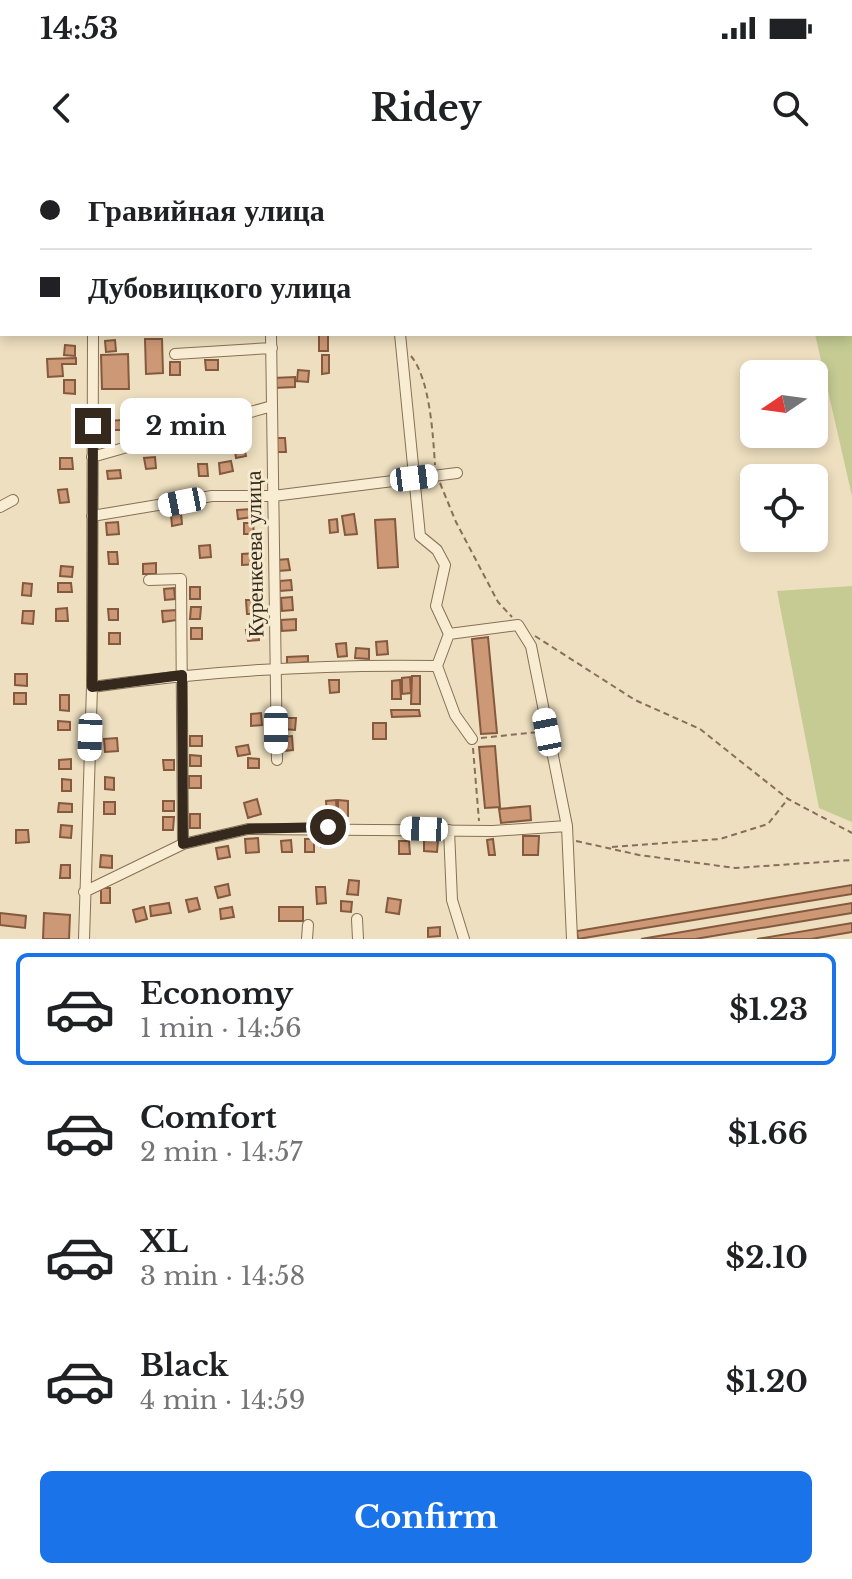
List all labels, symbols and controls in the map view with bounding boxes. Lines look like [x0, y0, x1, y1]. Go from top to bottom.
text: 14:53 [40, 10, 118, 47]
icon: back [40, 86, 84, 130]
text: Ridey [370, 86, 482, 131]
icon: search [768, 86, 812, 130]
text: Гравийная улица [88, 192, 325, 229]
text: Дубовицкого улица [88, 269, 351, 306]
north arrow [740, 360, 828, 448]
map controls [740, 360, 828, 552]
callout: 2 min [121, 398, 253, 454]
route end [75, 408, 111, 444]
text: 2 min [146, 410, 226, 442]
car [389, 463, 439, 493]
button: locate [740, 464, 828, 552]
street label: Куренкеева улица [240, 470, 269, 638]
car [156, 486, 208, 518]
car [264, 706, 288, 754]
car [531, 706, 563, 758]
car [77, 713, 103, 761]
route start [310, 809, 346, 845]
car [400, 816, 448, 842]
icon: car [44, 973, 116, 1045]
text: Economy [140, 975, 293, 1012]
text: $1.23 [729, 991, 808, 1028]
text: 1 min · 14:56 [140, 1012, 302, 1044]
icon: car [44, 1097, 116, 1169]
text: Comfort [140, 1099, 277, 1136]
text: $1.66 [728, 1115, 808, 1152]
text: 2 min · 14:57 [140, 1136, 303, 1168]
icon: car [44, 1221, 116, 1293]
text: XL [140, 1223, 188, 1260]
text: $2.10 [726, 1239, 808, 1276]
text: 3 min · 14:58 [140, 1260, 305, 1292]
icon: car [44, 1345, 116, 1417]
text: Black [140, 1347, 228, 1384]
text: $1.20 [726, 1363, 808, 1400]
text: 4 min · 14:59 [140, 1384, 305, 1416]
button: Confirm [40, 1471, 812, 1563]

